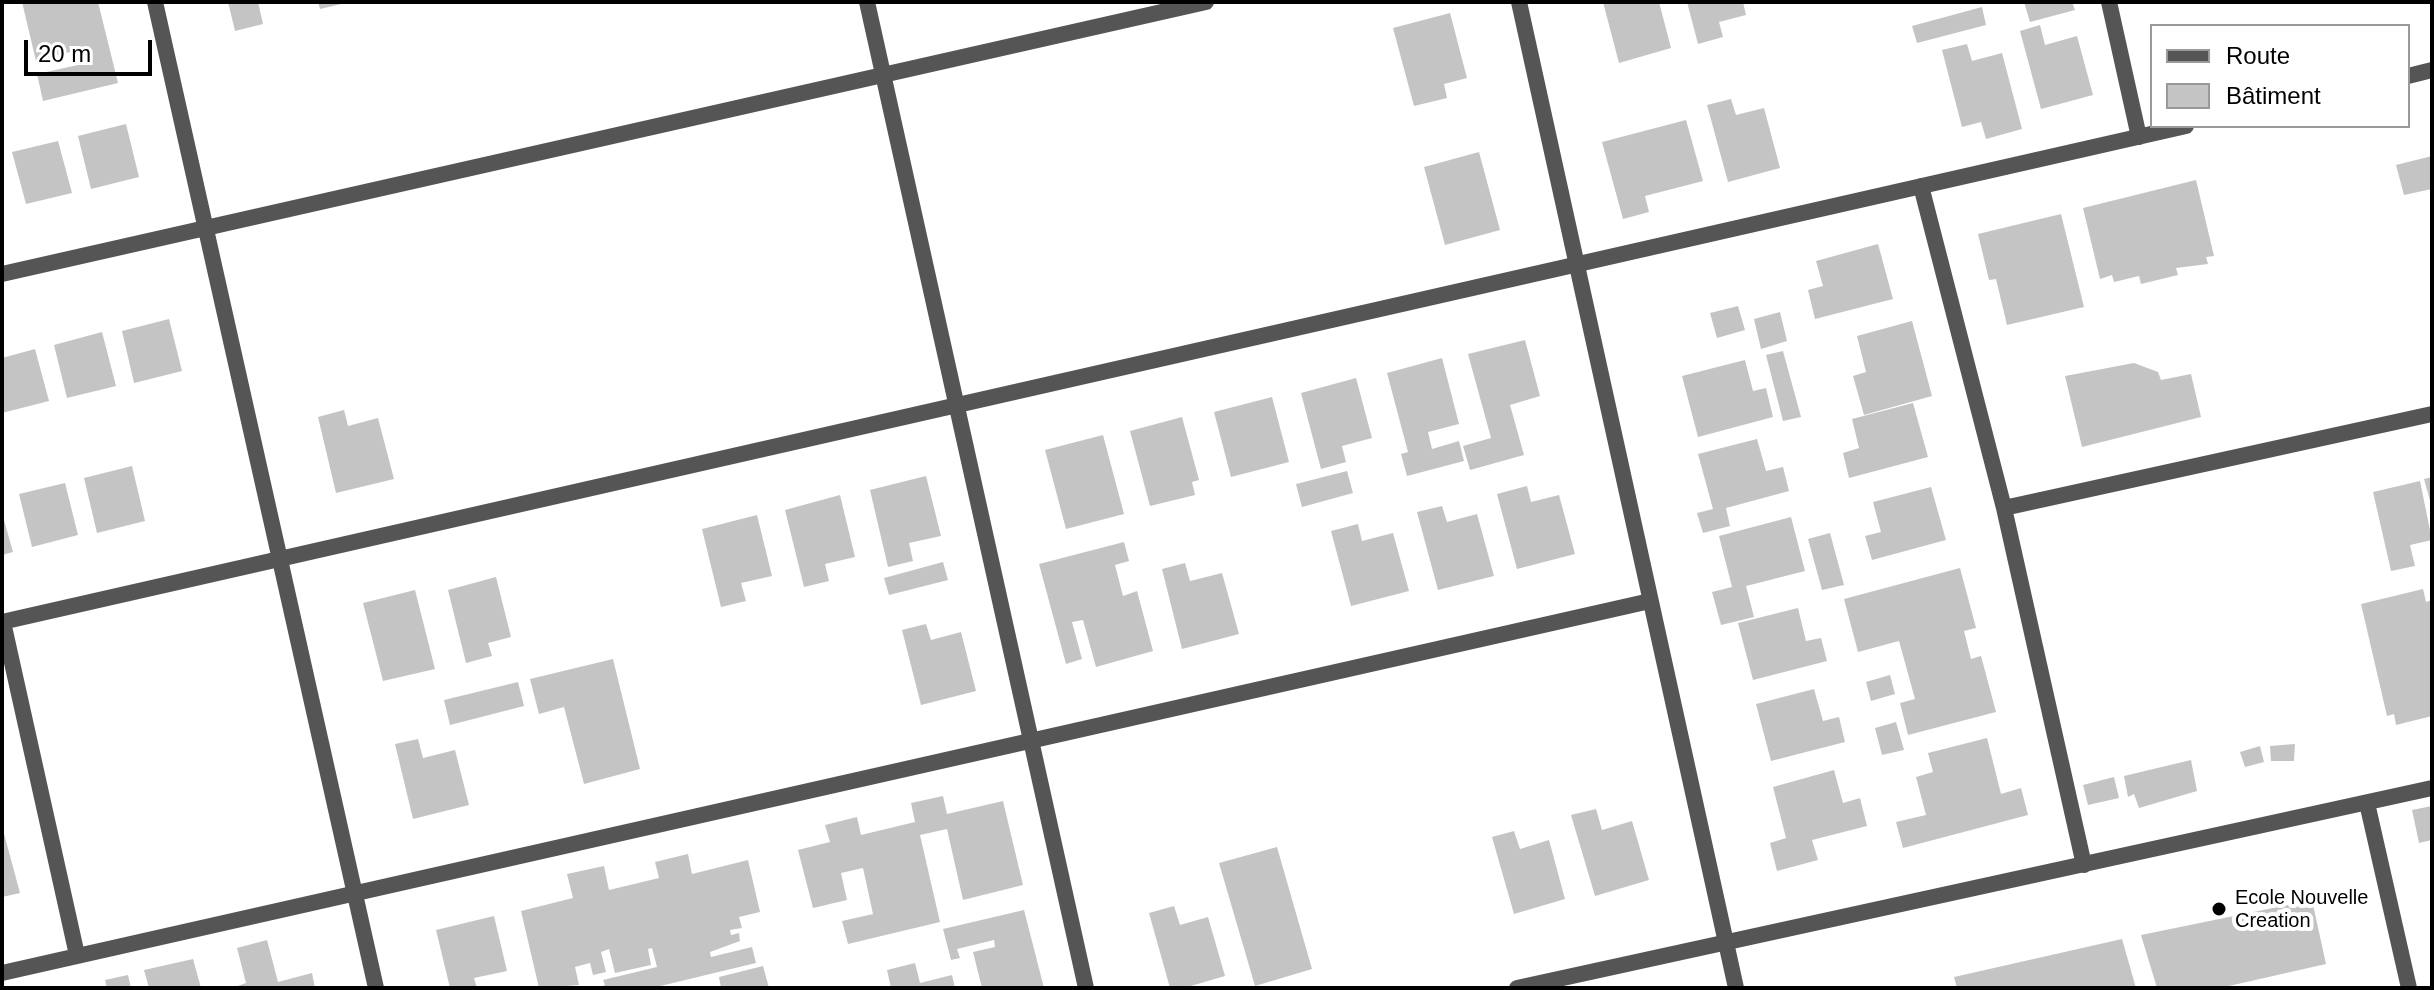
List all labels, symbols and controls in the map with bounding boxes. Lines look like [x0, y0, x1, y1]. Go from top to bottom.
scale bar [28, 24, 156, 74]
legend [2150, 24, 2410, 128]
text: 20 m [38, 40, 91, 67]
text: Route [2226, 42, 2290, 69]
text: Bâtiment [2226, 82, 2321, 109]
place label: Ecole Nouvelle Creation [2235, 886, 2368, 933]
marker: Ecole Nouvelle Creation [2210, 900, 2228, 918]

